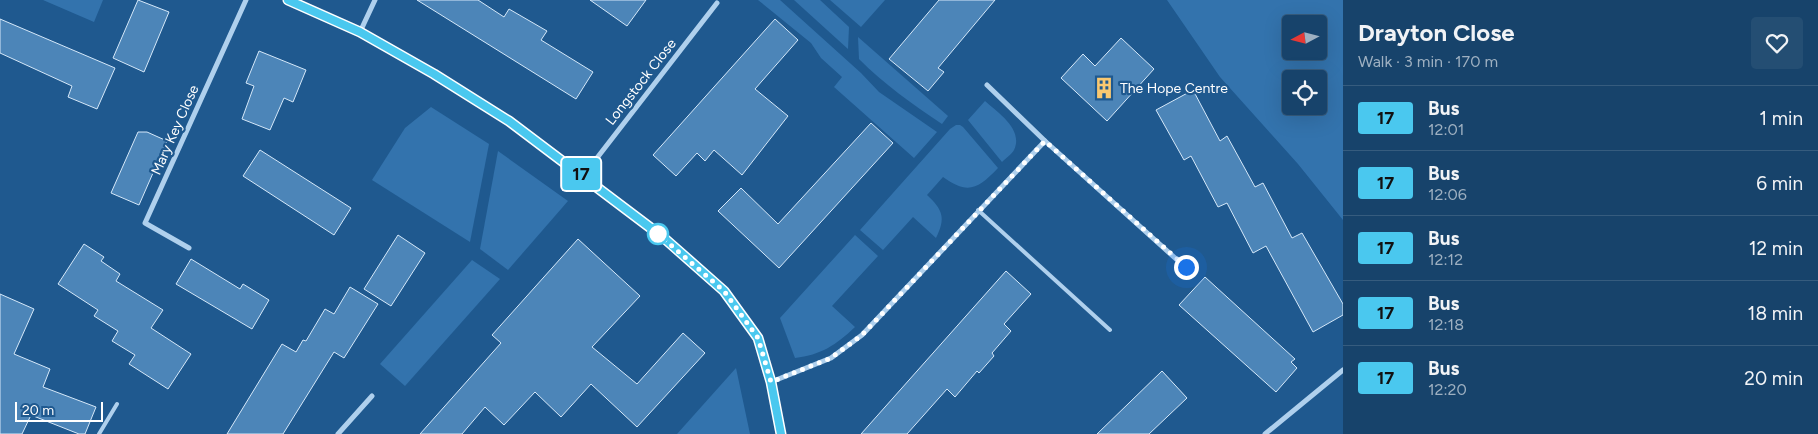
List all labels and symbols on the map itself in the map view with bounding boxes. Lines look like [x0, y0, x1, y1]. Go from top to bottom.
north arrow [1282, 15, 1328, 60]
street label: Longstock Close [602, 35, 680, 128]
building icon: The Hope Centre [1091, 75, 1117, 101]
place label: The Hope Centre [1120, 80, 1228, 97]
street label: Mary Key Close [148, 82, 203, 178]
line badge: 17 [558, 158, 604, 190]
unlabelled marker [647, 223, 669, 245]
your location [1174, 255, 1199, 280]
scale bar [15, 399, 102, 422]

